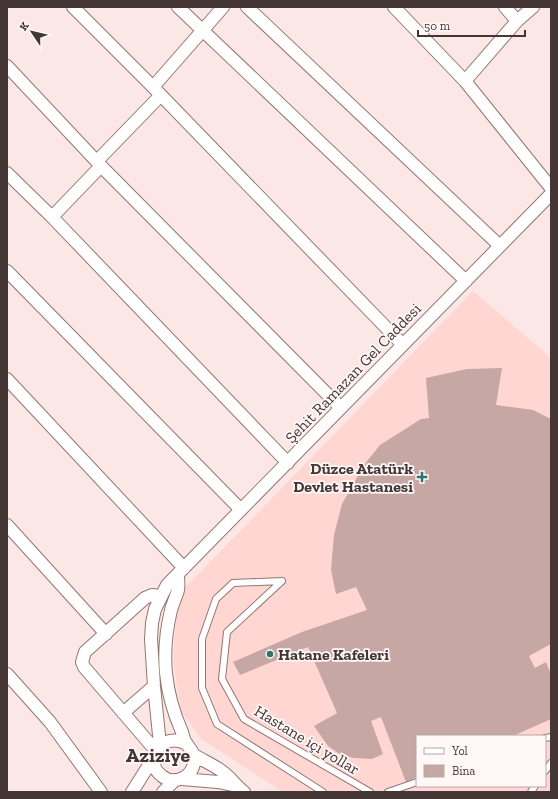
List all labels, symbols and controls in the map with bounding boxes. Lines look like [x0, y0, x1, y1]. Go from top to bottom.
north arrow [12, 12, 52, 52]
scale bar [418, 12, 525, 38]
text: K [17, 19, 32, 33]
text: 50 m [424, 19, 451, 33]
street label: Şehit Ramazan Gel Caddesi [281, 299, 425, 447]
place label: Düzce Atatürk Devlet Hastanesi [293, 459, 413, 496]
marker: Düzce Atatürk Devlet Hastanesi [416, 471, 428, 483]
place label: Hatane Kafeleri [278, 645, 389, 664]
marker: Hatane Kafeleri [265, 649, 275, 659]
street label: Hastane içi yollar [251, 701, 363, 779]
legend [416, 735, 546, 787]
district label: Aziziye [126, 743, 191, 767]
text: Yol [451, 744, 468, 758]
text: Bina [452, 764, 475, 778]

